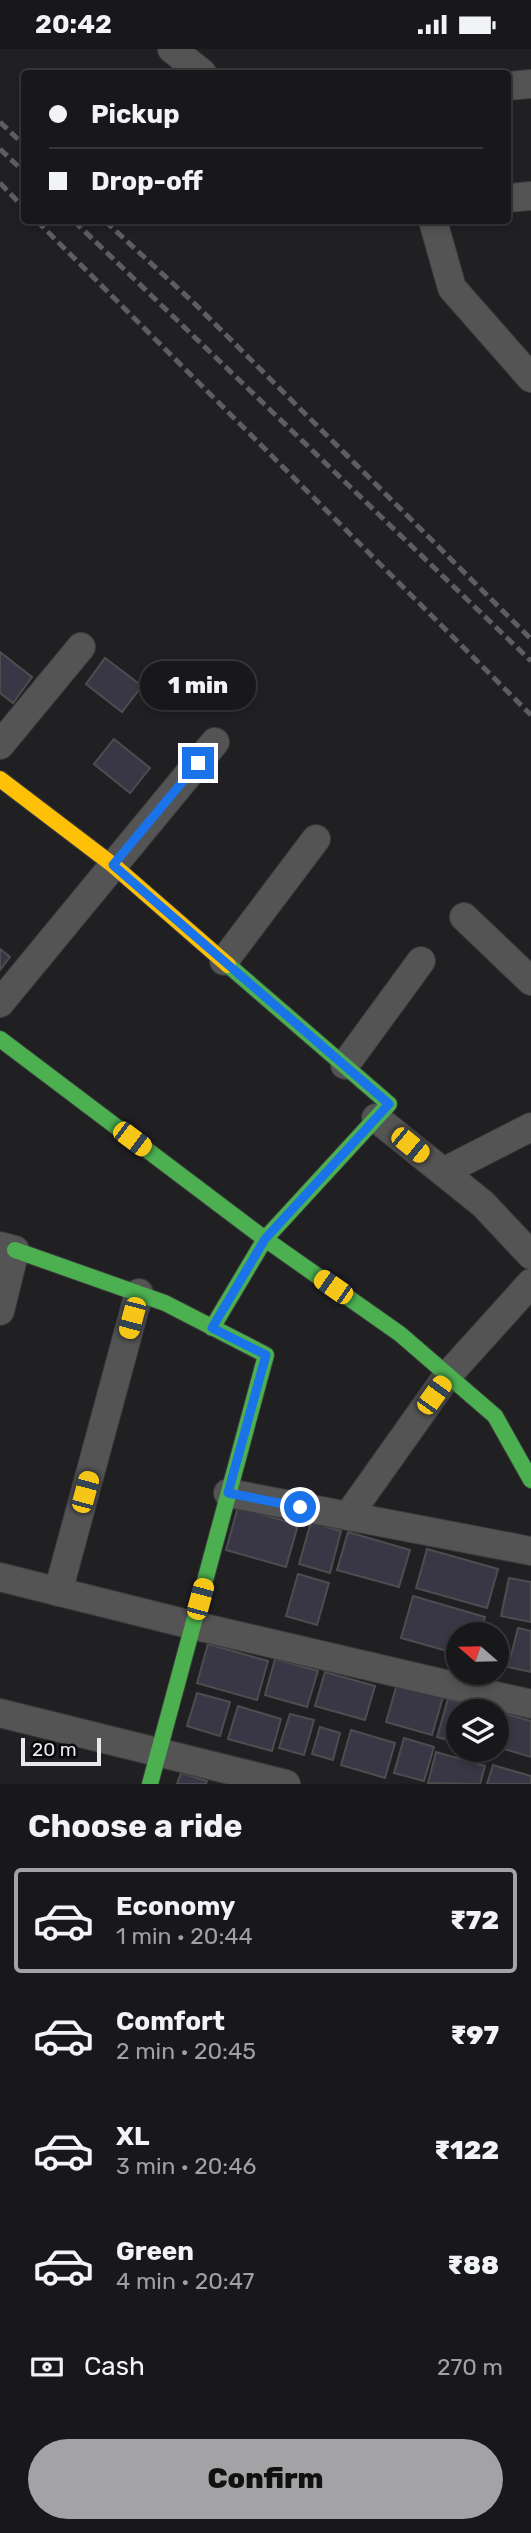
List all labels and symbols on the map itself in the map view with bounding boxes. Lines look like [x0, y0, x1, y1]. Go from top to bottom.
callout: 1 min [140, 661, 256, 711]
route end [182, 747, 214, 779]
car [109, 1118, 156, 1160]
car [388, 1124, 433, 1166]
car [310, 1266, 357, 1308]
car [117, 1295, 148, 1341]
car [414, 1372, 455, 1418]
car [70, 1469, 101, 1515]
route start [284, 1491, 316, 1523]
car [185, 1576, 216, 1622]
north arrow [446, 1622, 509, 1685]
scale bar [21, 1735, 102, 1767]

